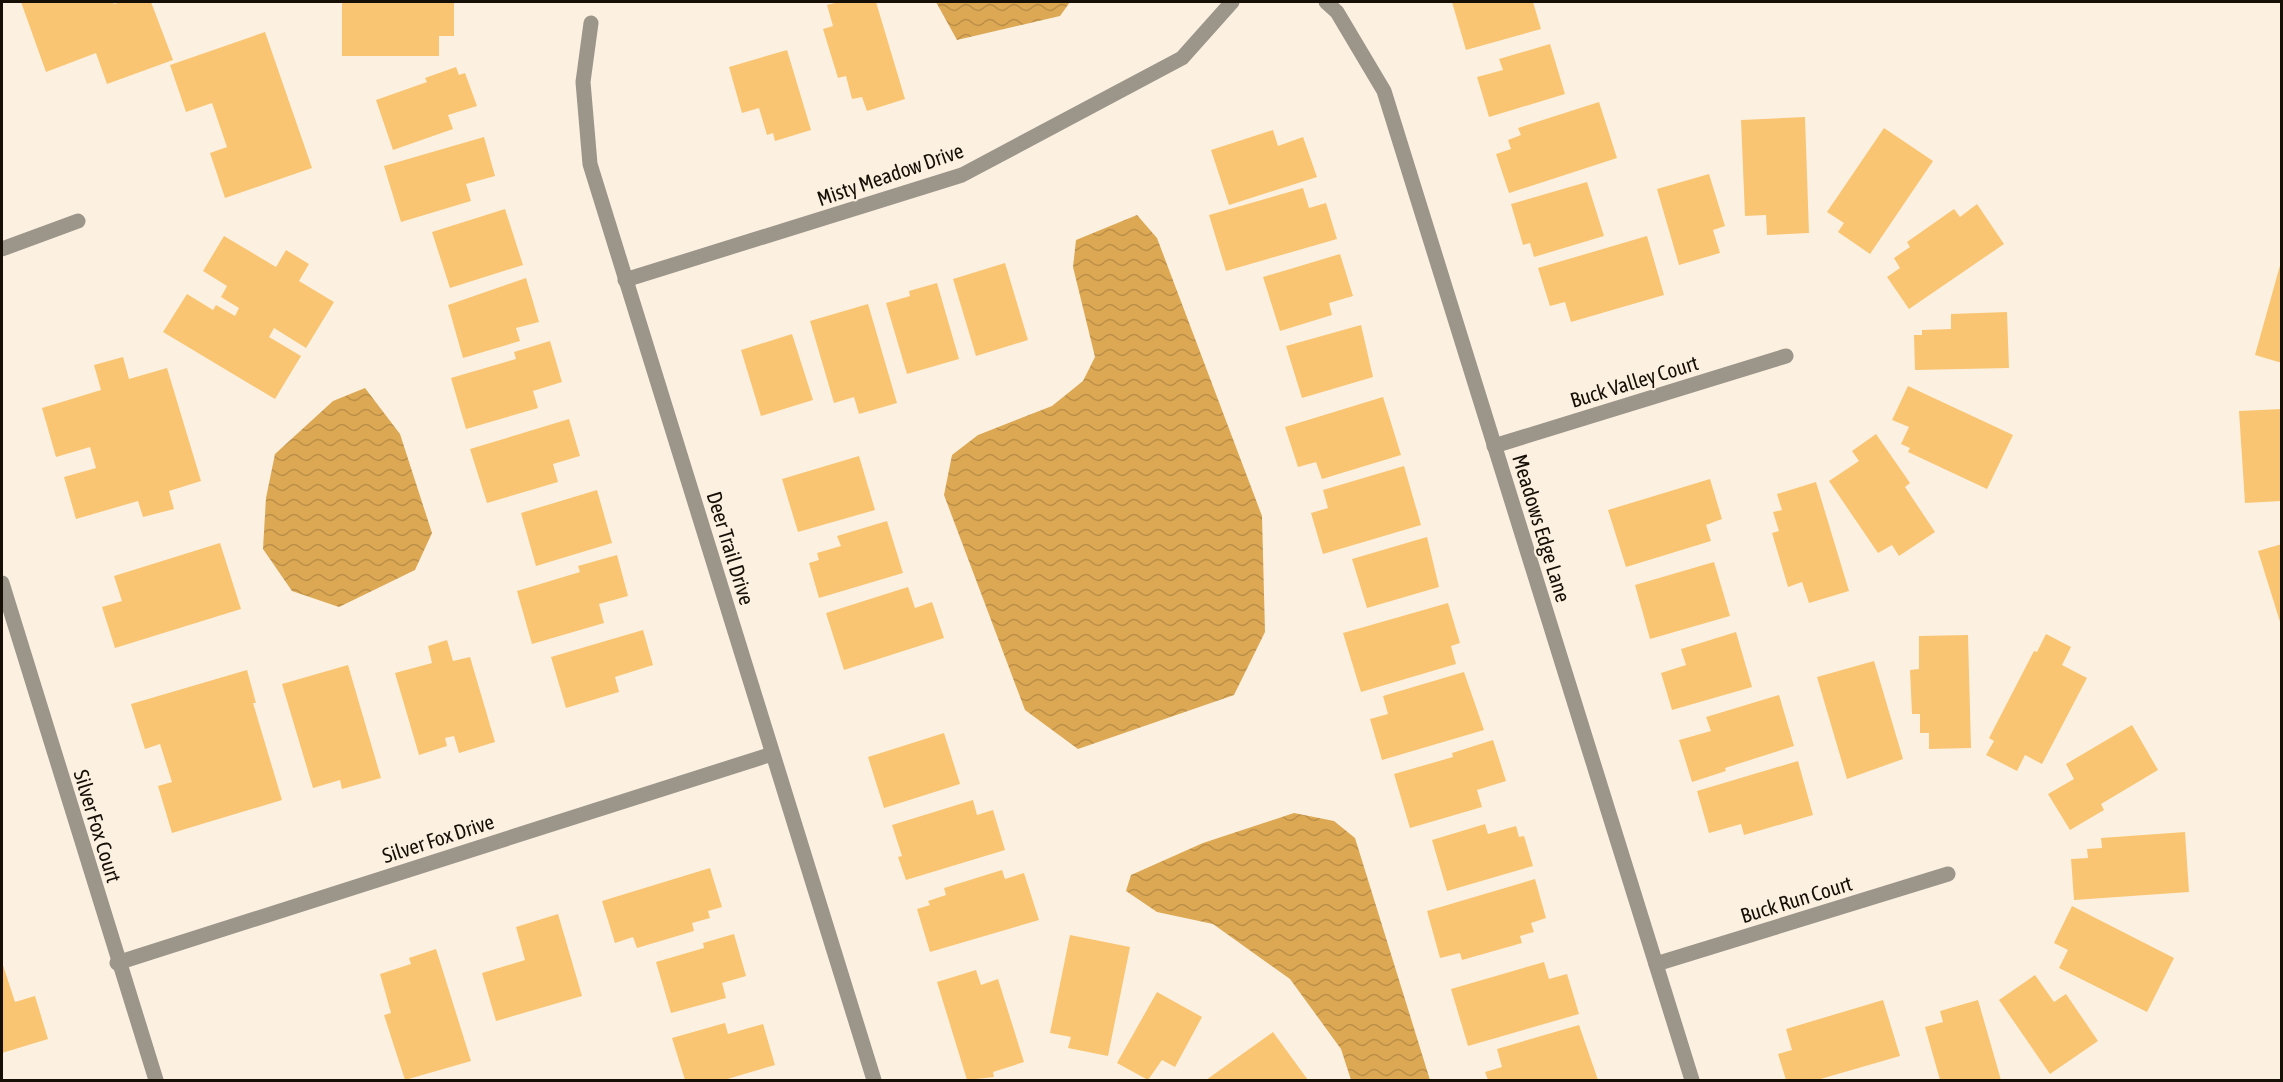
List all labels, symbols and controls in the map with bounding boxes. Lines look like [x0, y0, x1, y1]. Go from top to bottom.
street label: Misty Meadow Drive [814, 138, 966, 210]
street label: Buck Valley Court [1567, 350, 1701, 412]
street label: Meadows Edge Lane [1508, 451, 1576, 605]
street label: Deer Trail Drive [702, 488, 760, 608]
street label: Silver Fox Court [69, 767, 127, 885]
street label: Silver Fox Drive [379, 809, 497, 867]
street label: Buck Run Court [1737, 871, 1855, 927]

